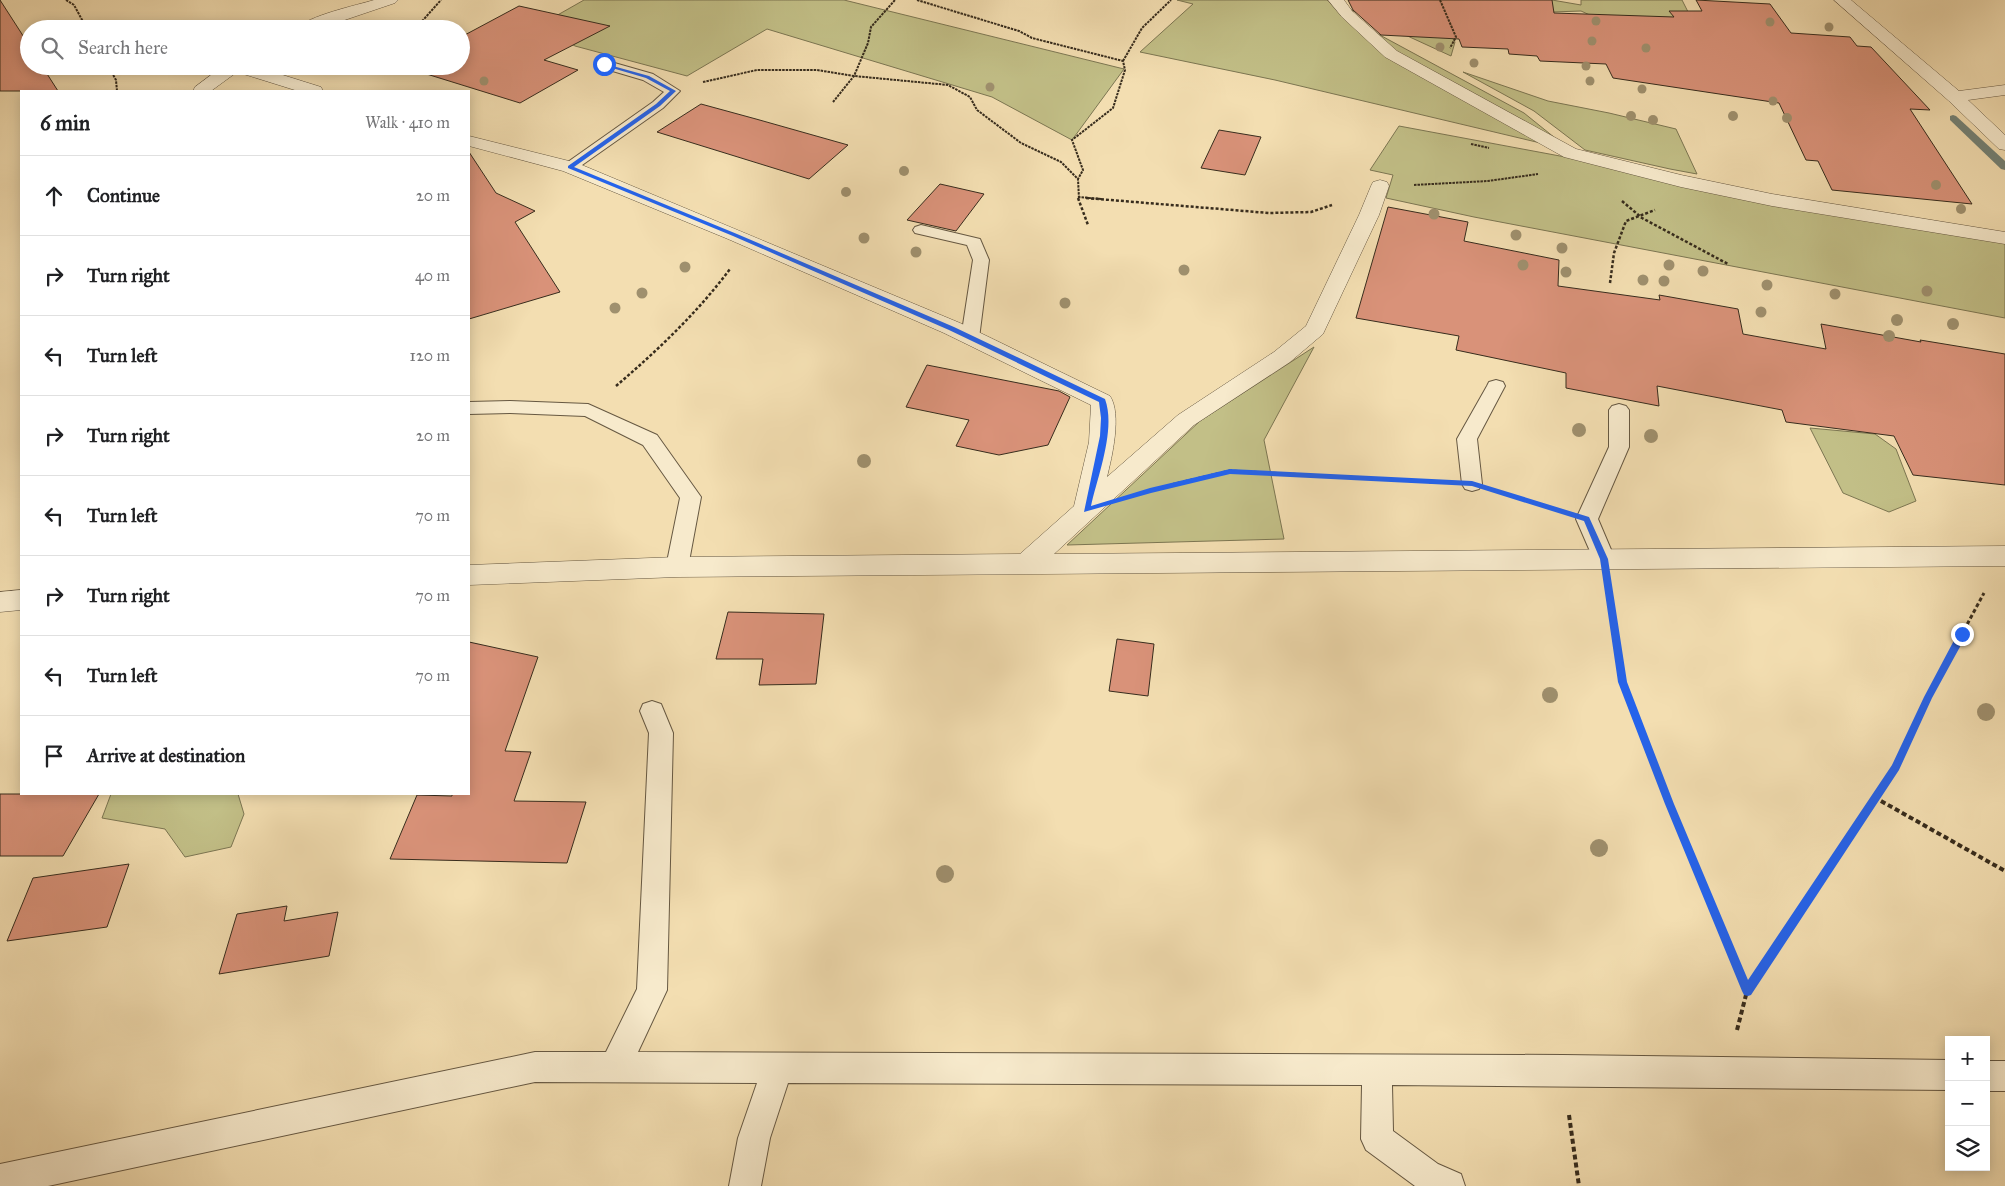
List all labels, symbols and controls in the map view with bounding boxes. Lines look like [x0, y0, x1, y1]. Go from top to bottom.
search box [20, 20, 470, 75]
icon: search [38, 34, 66, 62]
text: Search here [78, 36, 168, 59]
route start [593, 53, 616, 76]
text: 6 min [40, 110, 90, 136]
text: Walk · 410 m [365, 113, 450, 132]
icon: ahead [40, 182, 68, 210]
text: Continue [87, 184, 160, 207]
text: 20 m [416, 186, 450, 205]
icon: right [40, 262, 68, 290]
text: Turn right [87, 264, 170, 287]
text: 40 m [415, 266, 450, 285]
icon: left [40, 342, 68, 370]
text: Turn left [87, 344, 157, 367]
text: 120 m [410, 346, 450, 365]
icon: right [40, 422, 68, 450]
text: Turn right [87, 424, 170, 447]
text: 20 m [416, 426, 450, 445]
icon: left [40, 502, 68, 530]
text: Turn left [87, 504, 157, 527]
text: 70 m [415, 506, 450, 525]
icon: right [40, 582, 68, 610]
text: Turn right [87, 584, 170, 607]
text: 70 m [415, 586, 450, 605]
route end [1951, 623, 1974, 646]
icon: left [40, 662, 68, 690]
text: Turn left [87, 664, 157, 687]
text: 70 m [415, 666, 450, 685]
icon: arrive [40, 742, 68, 770]
text: Arrive at destination [87, 744, 245, 767]
map controls [1945, 1036, 1990, 1171]
button: + [1945, 1036, 1990, 1081]
button: − [1945, 1081, 1990, 1126]
button: layers [1945, 1126, 1990, 1171]

